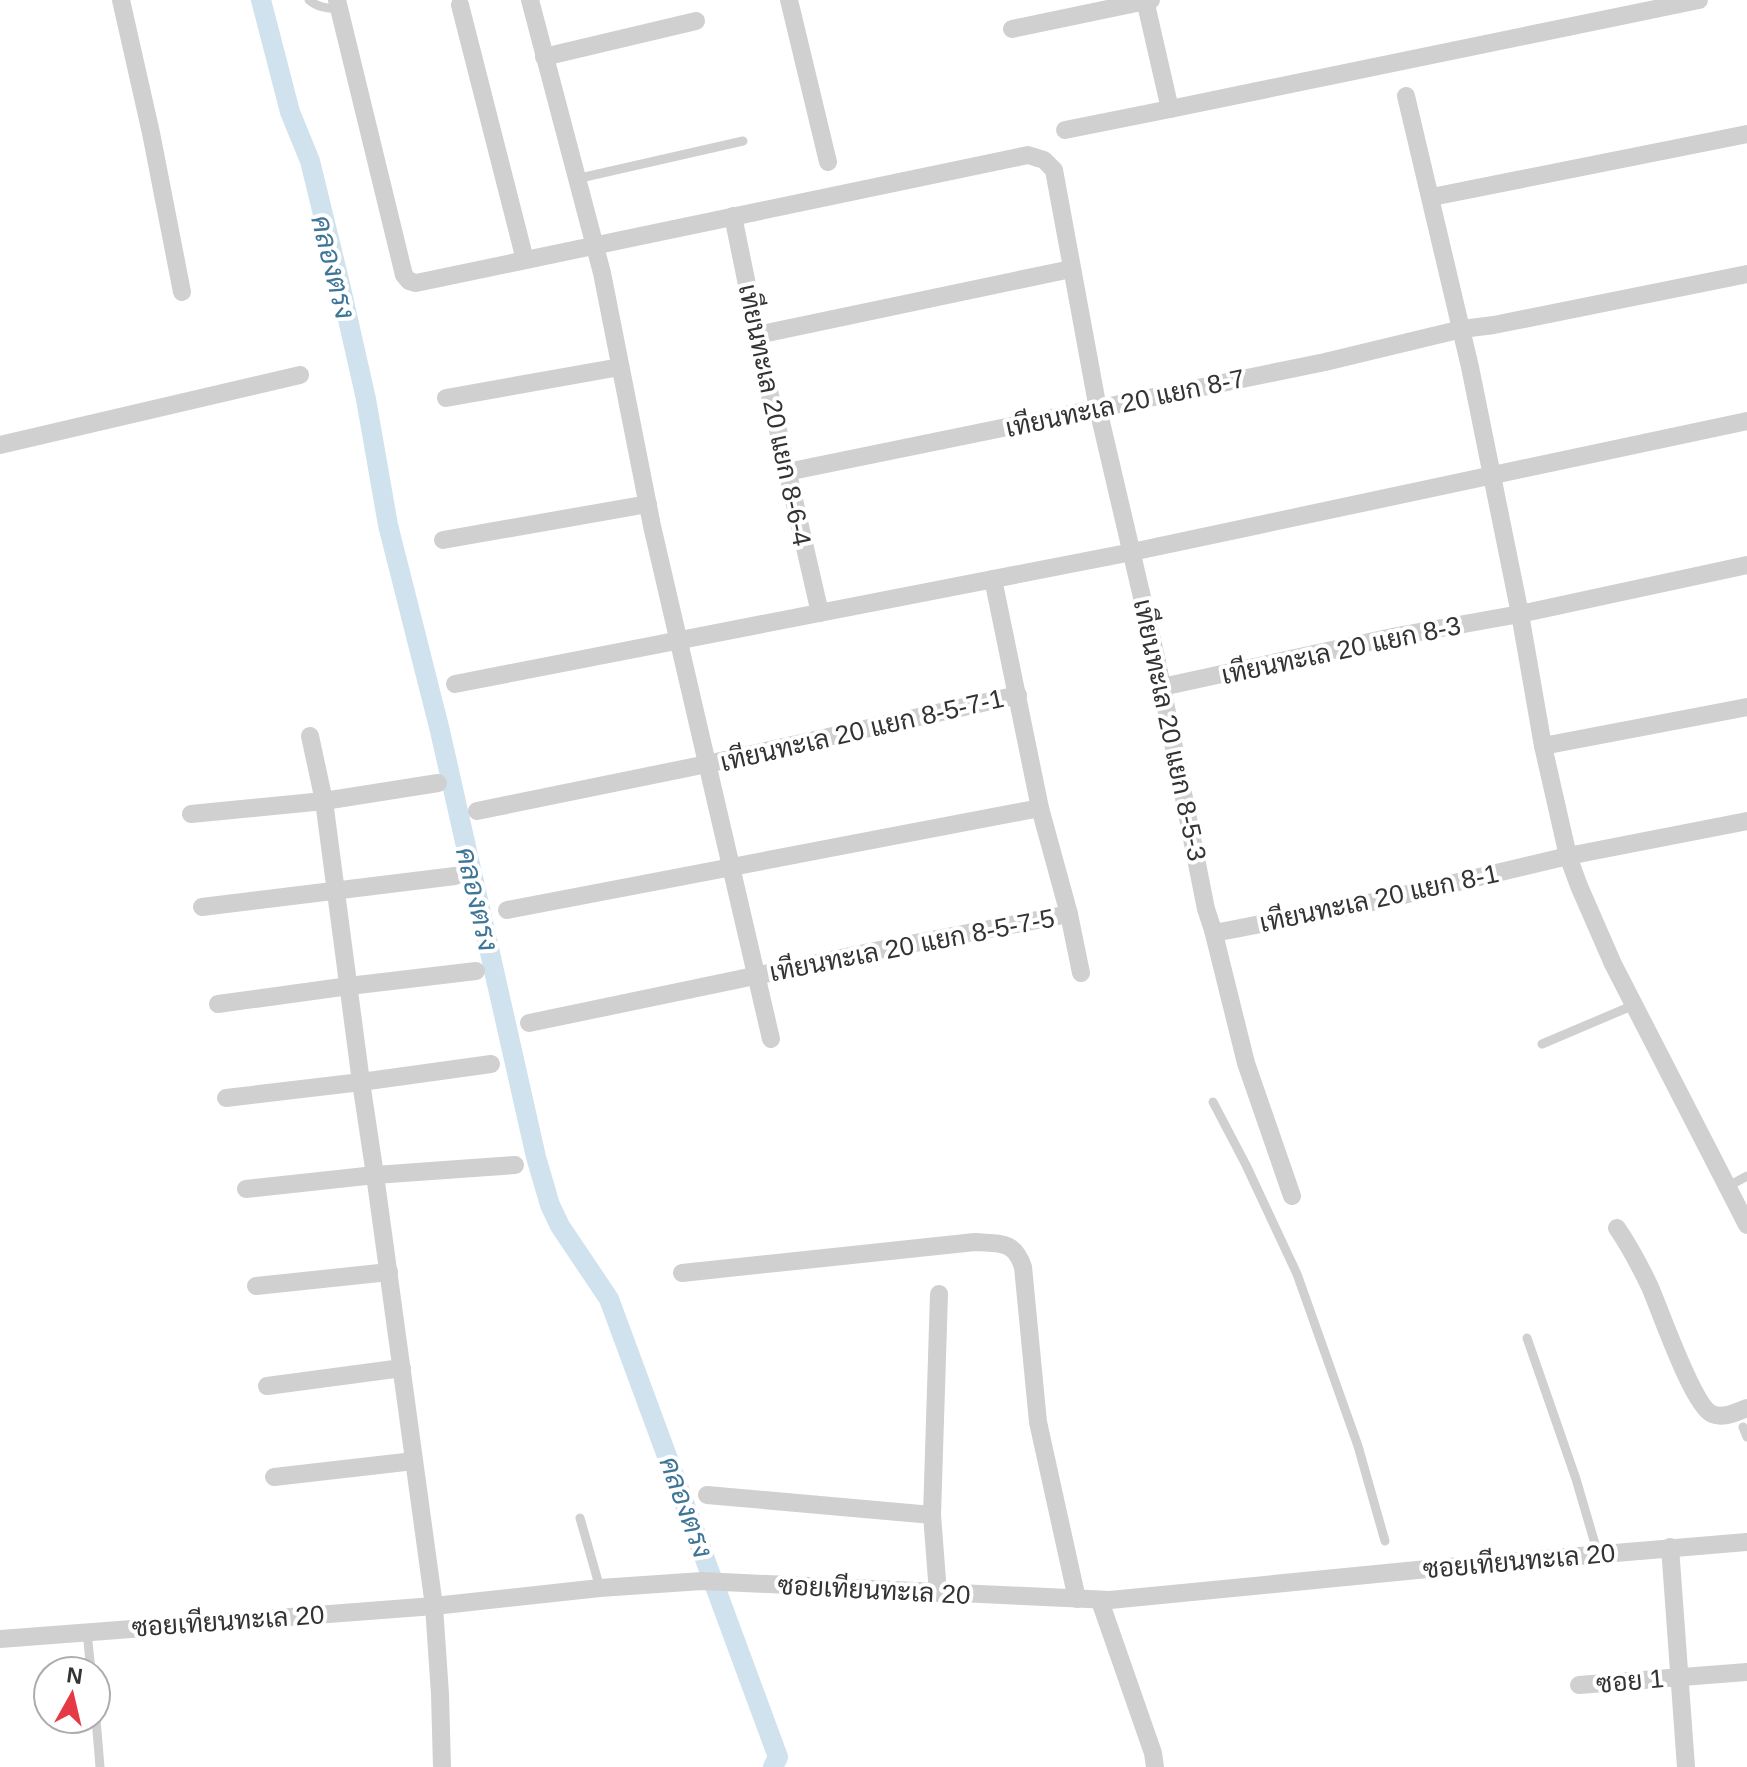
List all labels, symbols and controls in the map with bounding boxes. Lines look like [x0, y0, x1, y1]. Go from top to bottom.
water label: คลองตรง [305, 212, 361, 322]
street label: เทียนทะเล 20 แยก 8-6-4 [733, 281, 818, 549]
street label: เทียนทะเล 20 แยก 8-7 [1002, 362, 1247, 443]
street label: เทียนทะเล 20 แยก 8-5-3 [1128, 596, 1213, 864]
street label: เทียนทะเล 20 แยก 8-3 [1218, 609, 1463, 690]
street label: เทียนทะเล 20 แยก 8-5-7-1 [717, 682, 1007, 777]
water label: คลองตรง [450, 844, 504, 954]
street label: เทียนทะเล 20 แยก 8-1 [1256, 857, 1501, 938]
street label: เทียนทะเล 20 แยก 8-5-7-5 [767, 902, 1057, 987]
water label: คลองตรง [653, 1452, 719, 1562]
street label: ซอยเทียนทะเล 20 [1421, 1537, 1616, 1584]
street label: ซอยเทียนทะเล 20 [777, 1569, 971, 1610]
street label: ซอยเทียนทะเล 20 [131, 1598, 325, 1643]
north arrow [32, 1655, 112, 1735]
text: N [65, 1662, 84, 1689]
street label: ซอย 1 [1595, 1663, 1665, 1699]

